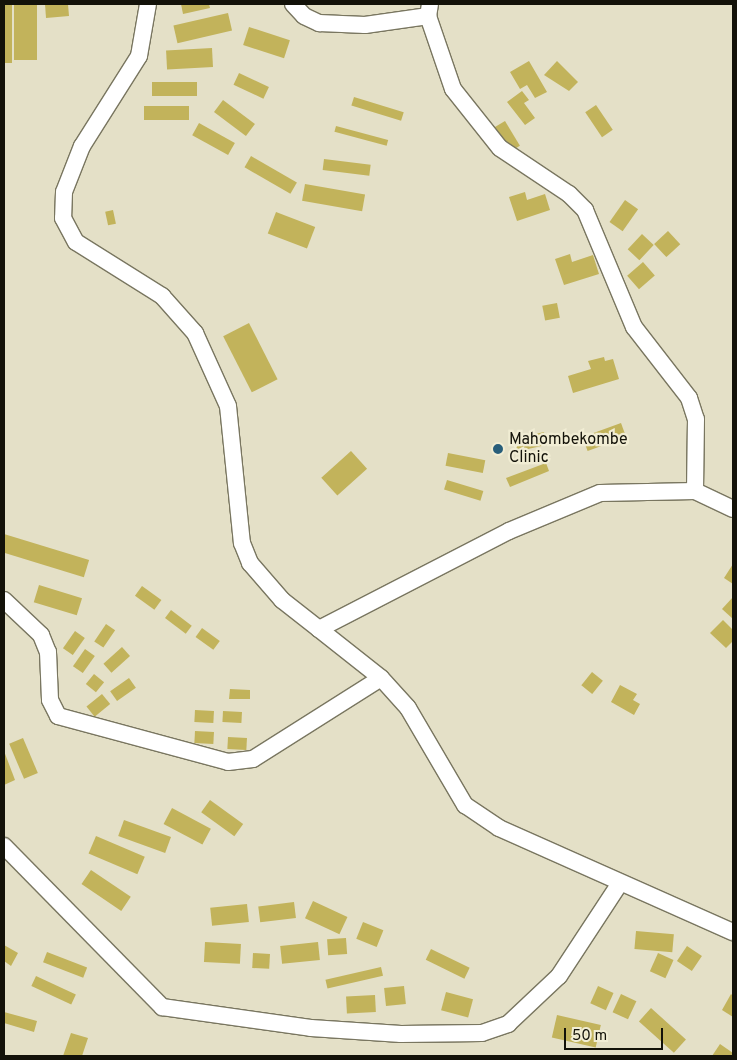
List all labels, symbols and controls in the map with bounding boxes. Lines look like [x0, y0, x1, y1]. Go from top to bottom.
place label: Mahombekombe Clinic [509, 430, 628, 468]
marker: Mahombekombe Clinic [491, 442, 505, 456]
scale bar [567, 1018, 666, 1050]
text: 50 m [572, 1027, 607, 1046]

